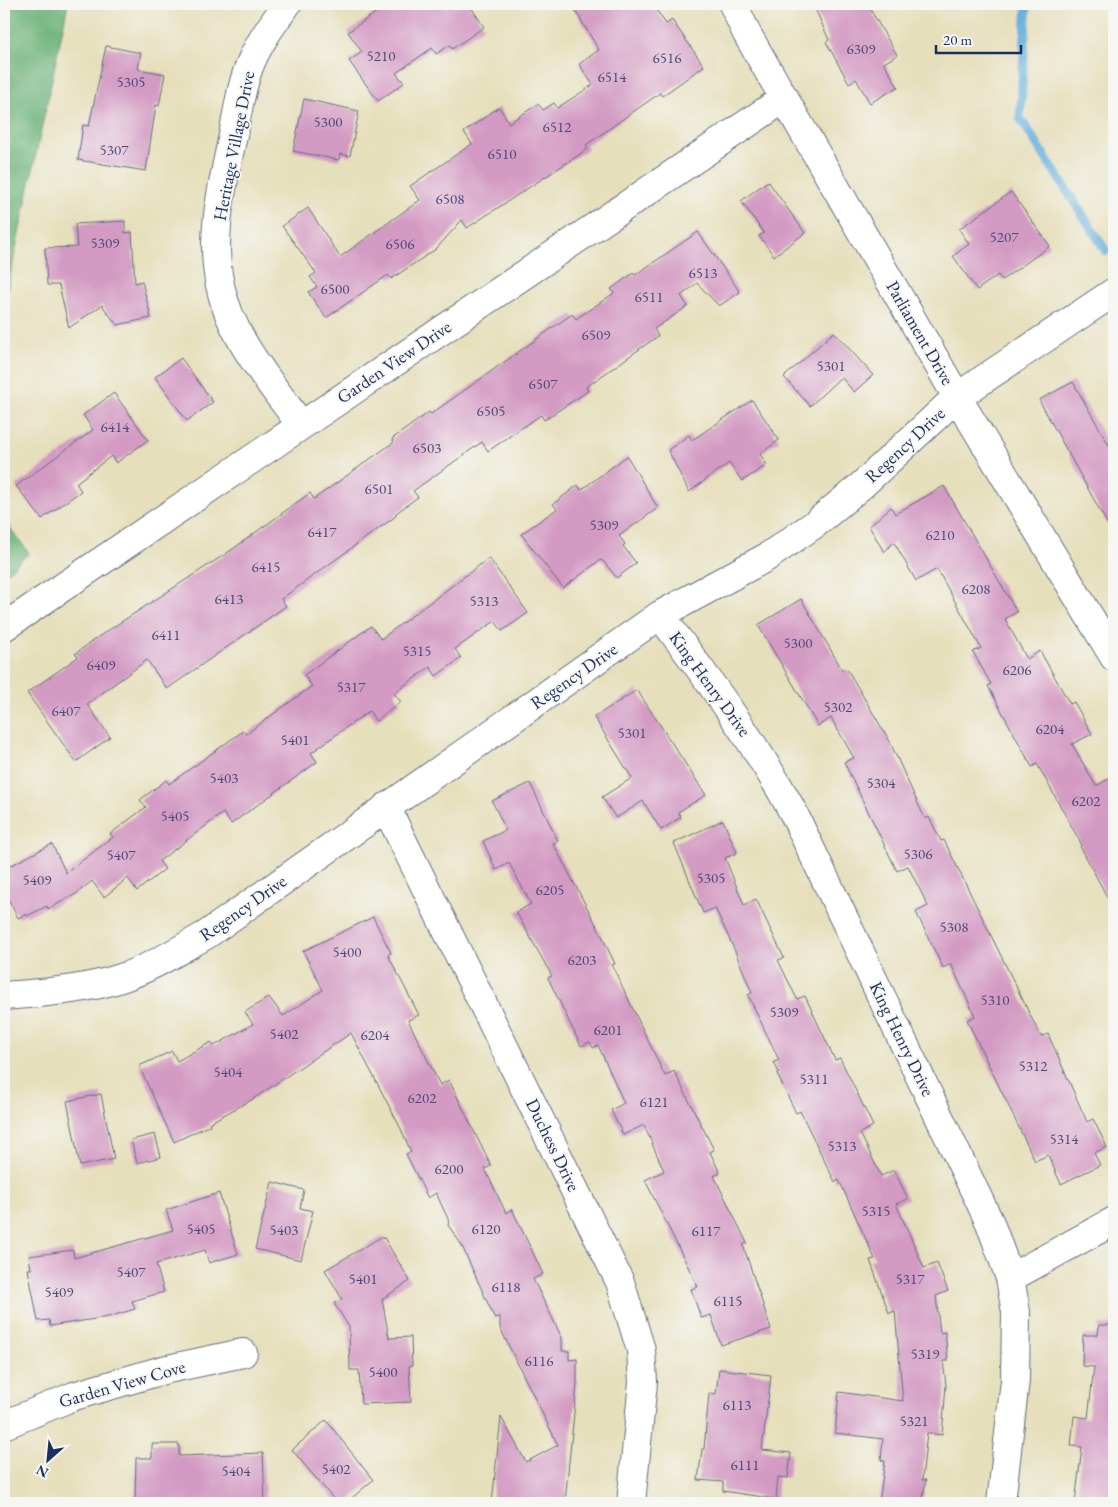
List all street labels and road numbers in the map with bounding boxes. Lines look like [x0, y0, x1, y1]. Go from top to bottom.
street label: Heritage Village Drive [208, 69, 259, 223]
street label: Parliament Drive [881, 277, 959, 389]
street label: Garden View Drive [332, 315, 455, 408]
street label: Regency Drive [860, 402, 949, 488]
street label: King Henry Drive [664, 627, 756, 741]
street label: Regency Drive [526, 637, 622, 714]
street label: Regency Drive [195, 869, 291, 946]
street label: King Henry Drive [865, 978, 940, 1100]
street label: Duchess Drive [521, 1095, 586, 1195]
street label: Garden View Cove [56, 1354, 188, 1413]

